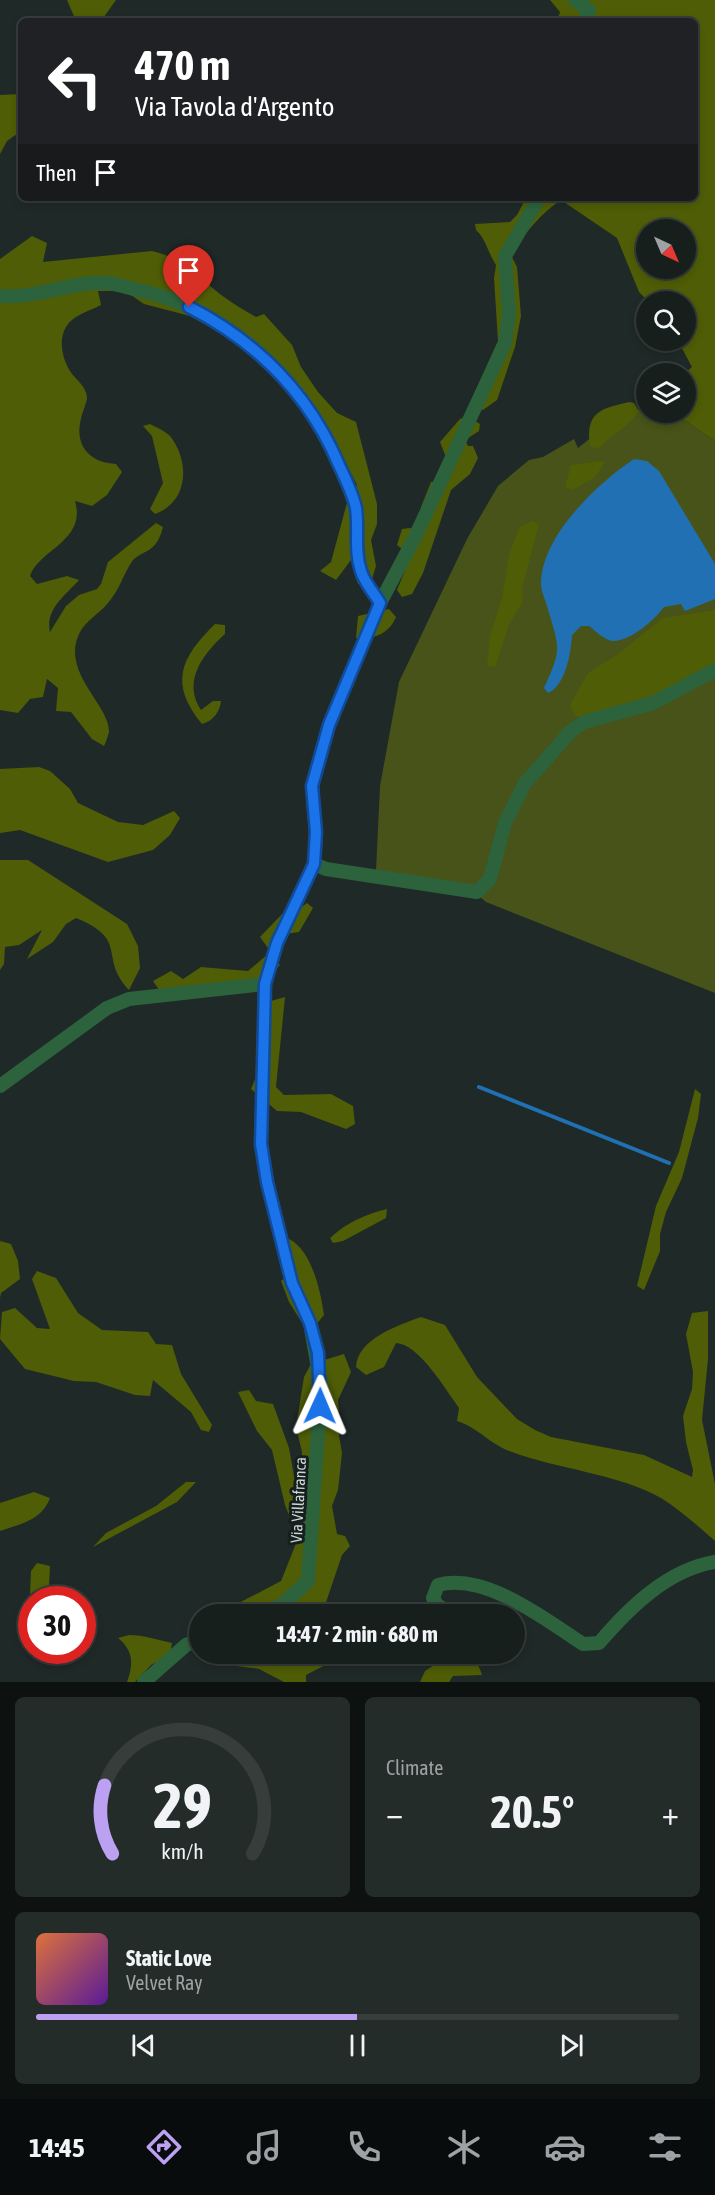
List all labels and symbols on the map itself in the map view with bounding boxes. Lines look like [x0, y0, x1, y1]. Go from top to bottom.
north arrow [636, 219, 696, 279]
pin [163, 245, 214, 307]
position arrow [288, 1374, 352, 1438]
street label: Via Villafranca [287, 1457, 309, 1543]
speed limit sign: 30 [18, 1586, 96, 1664]

